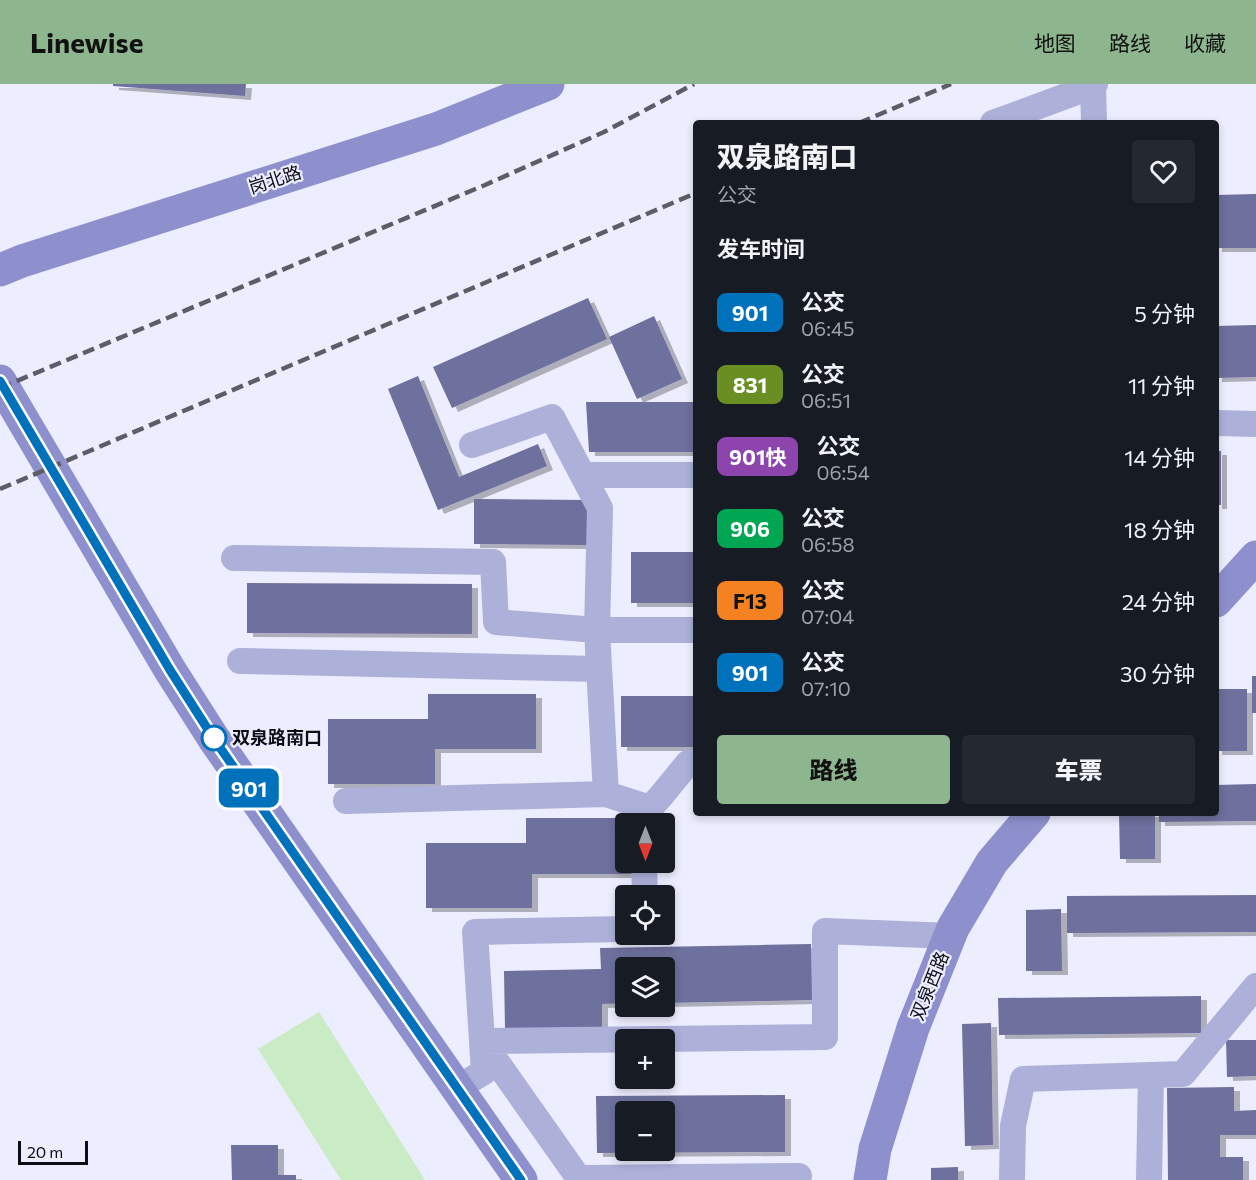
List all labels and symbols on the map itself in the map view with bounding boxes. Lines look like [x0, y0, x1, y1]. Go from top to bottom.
street label: 岗北路 [246, 160, 304, 198]
marker: 双泉路南口 [201, 725, 227, 751]
place label: 双泉路南口 [232, 726, 322, 748]
line badge: 901 [214, 768, 284, 808]
north arrow [615, 813, 675, 873]
street label: 双泉西路 [905, 948, 953, 1023]
scale bar [18, 1138, 88, 1166]

